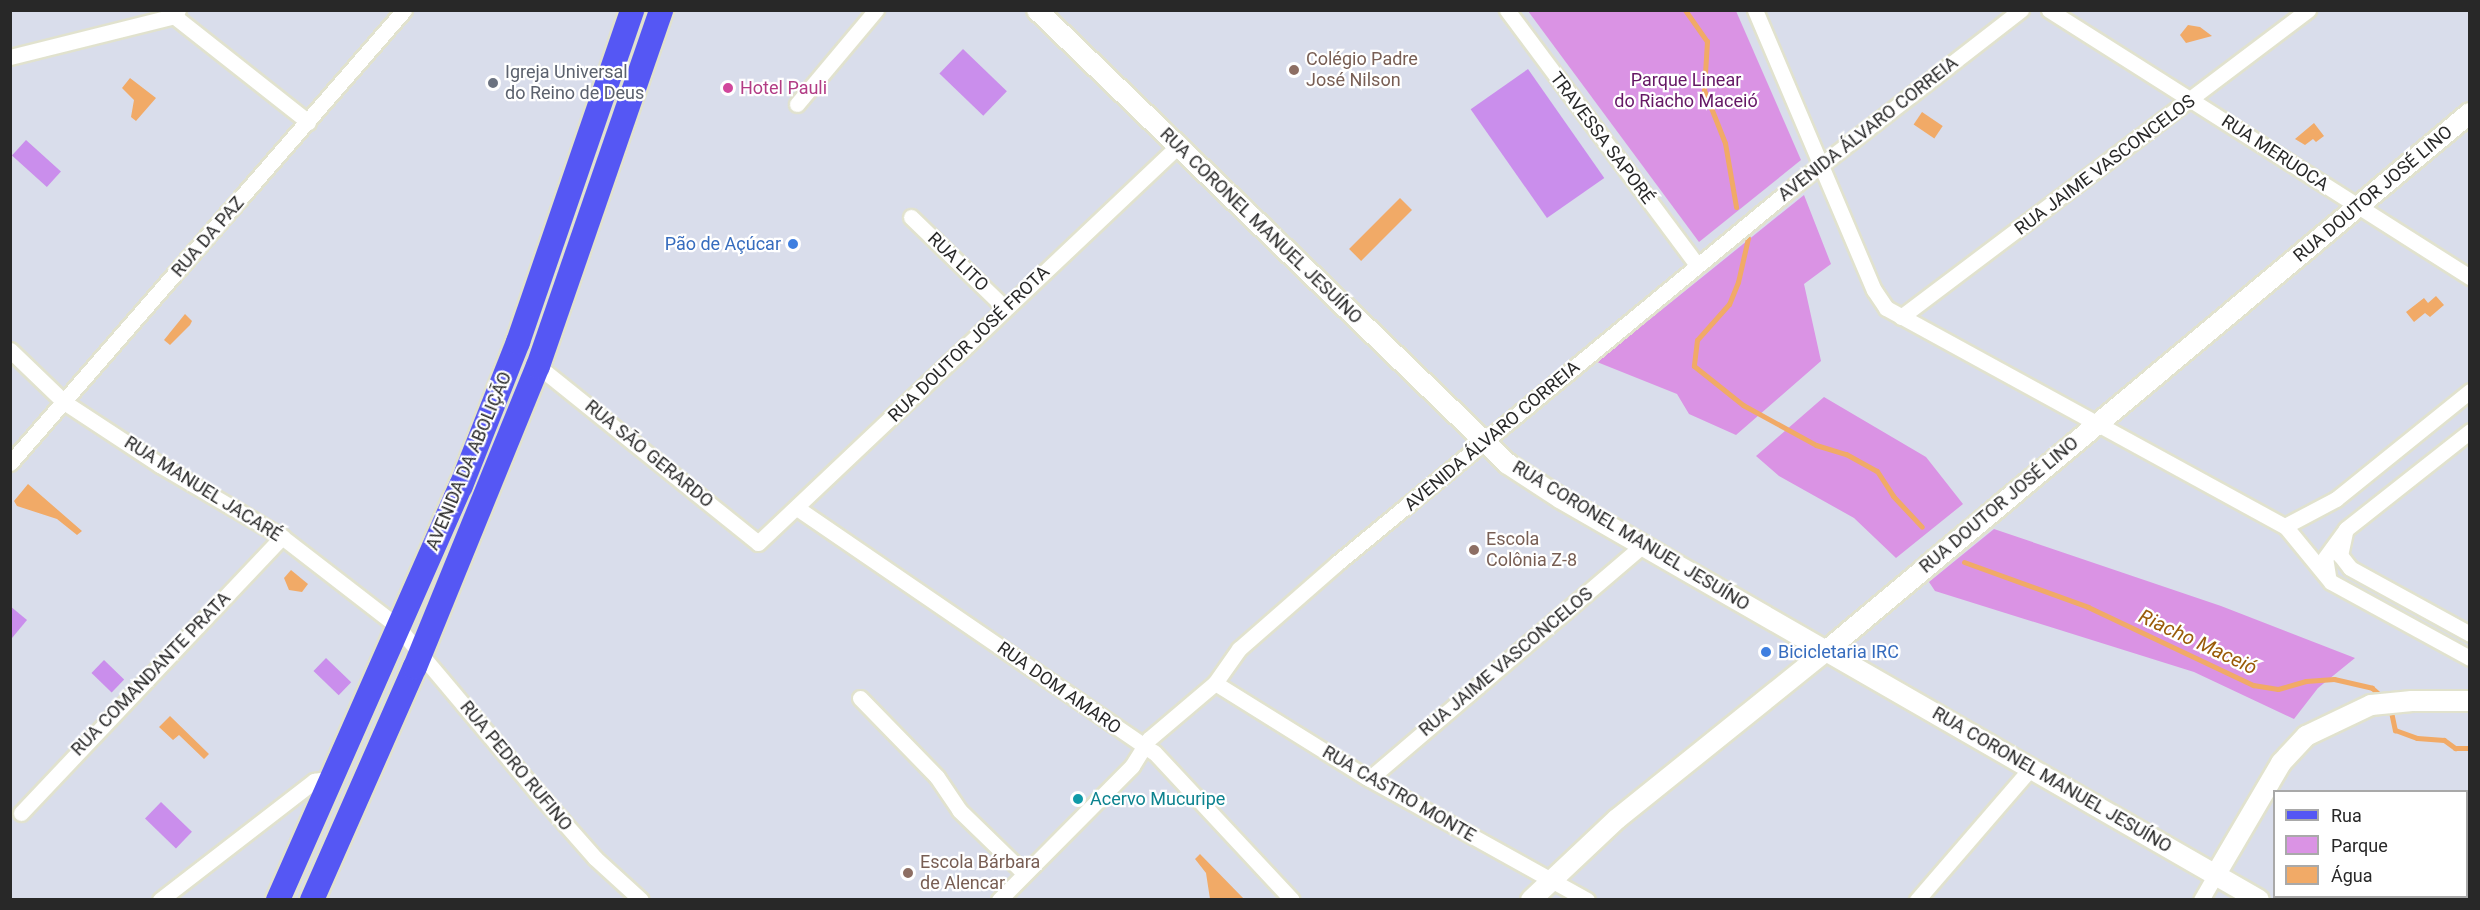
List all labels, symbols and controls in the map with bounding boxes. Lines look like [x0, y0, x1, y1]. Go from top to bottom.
place label: Colégio Padre José Nilson [1306, 49, 1418, 92]
street label: AVENIDA ÁLVARO CORREIA [1774, 52, 1962, 206]
place label: Igreja Universal do Reino de Deus [505, 62, 644, 104]
marker: Colégio Padre José Nilson [1287, 63, 1301, 77]
street label: TRAVESSA SAPORÉ [1545, 68, 1659, 208]
park label: Parque Linear do Riacho Maceió [1614, 70, 1758, 112]
marker: Igreja Universal do Reino de Deus [486, 76, 500, 90]
place label: Hotel Pauli [740, 77, 827, 99]
marker: Hotel Pauli [721, 81, 735, 95]
street label: RUA JAIME VASCONCELOS [2011, 90, 2199, 240]
street label: RUA MERUOCA [2217, 110, 2333, 196]
street label: RUA DOUTOR JOSÉ LINO [2289, 121, 2457, 267]
street label: RUA CORONEL MANUEL JESUÍNO [1155, 123, 1367, 329]
street label: RUA DA PAZ [167, 192, 249, 282]
street label: RUA LITO [923, 228, 993, 296]
place label: Pão de Açúcar [665, 233, 781, 255]
marker: Pão de Açúcar [786, 237, 800, 251]
street label: RUA DOUTOR JOSÉ FROTA [884, 261, 1054, 427]
street label: AVENIDA ÁLVARO CORREIA [1400, 356, 1584, 516]
street label: AVENIDA DA ABOLIÇÃO [422, 369, 516, 553]
street label: RUA SÃO GERARDO [581, 396, 717, 512]
street label: RUA MANUEL JACARÉ [120, 432, 286, 546]
street label: RUA DOUTOR JOSÉ LINO [1915, 432, 2083, 578]
street label: RUA CORONEL MANUEL JESUÍNO [1509, 457, 1753, 615]
place label: Escola Colônia Z-8 [1486, 529, 1577, 572]
marker: Escola Colônia Z-8 [1467, 543, 1481, 557]
street label: RUA JAIME VASCONCELOS [1415, 583, 1597, 741]
street label: RUA COMANDANTE PRATA [67, 588, 235, 760]
water label: Riacho Maceió [2135, 604, 2261, 680]
street label: RUA DOM AMARO [993, 637, 1125, 739]
place label: Bicicletaria IRC [1778, 641, 1899, 663]
marker: Bicicletaria IRC [1759, 645, 1773, 659]
street label: RUA PEDRO RUFINO [455, 697, 577, 835]
street label: RUA CORONEL MANUEL JESUÍNO [1928, 702, 2176, 858]
street label: RUA CASTRO MONTE [1319, 741, 1479, 847]
place label: Acervo Mucuripe [1090, 788, 1225, 810]
legend [2273, 790, 2468, 898]
marker: Acervo Mucuripe [1071, 792, 1085, 806]
text: Rua [2331, 805, 2362, 826]
text: Parque [2331, 835, 2388, 856]
place label: Escola Bárbara de Alencar [920, 852, 1040, 894]
text: Água [2331, 865, 2373, 886]
marker: Escola Bárbara de Alencar [901, 866, 915, 880]

